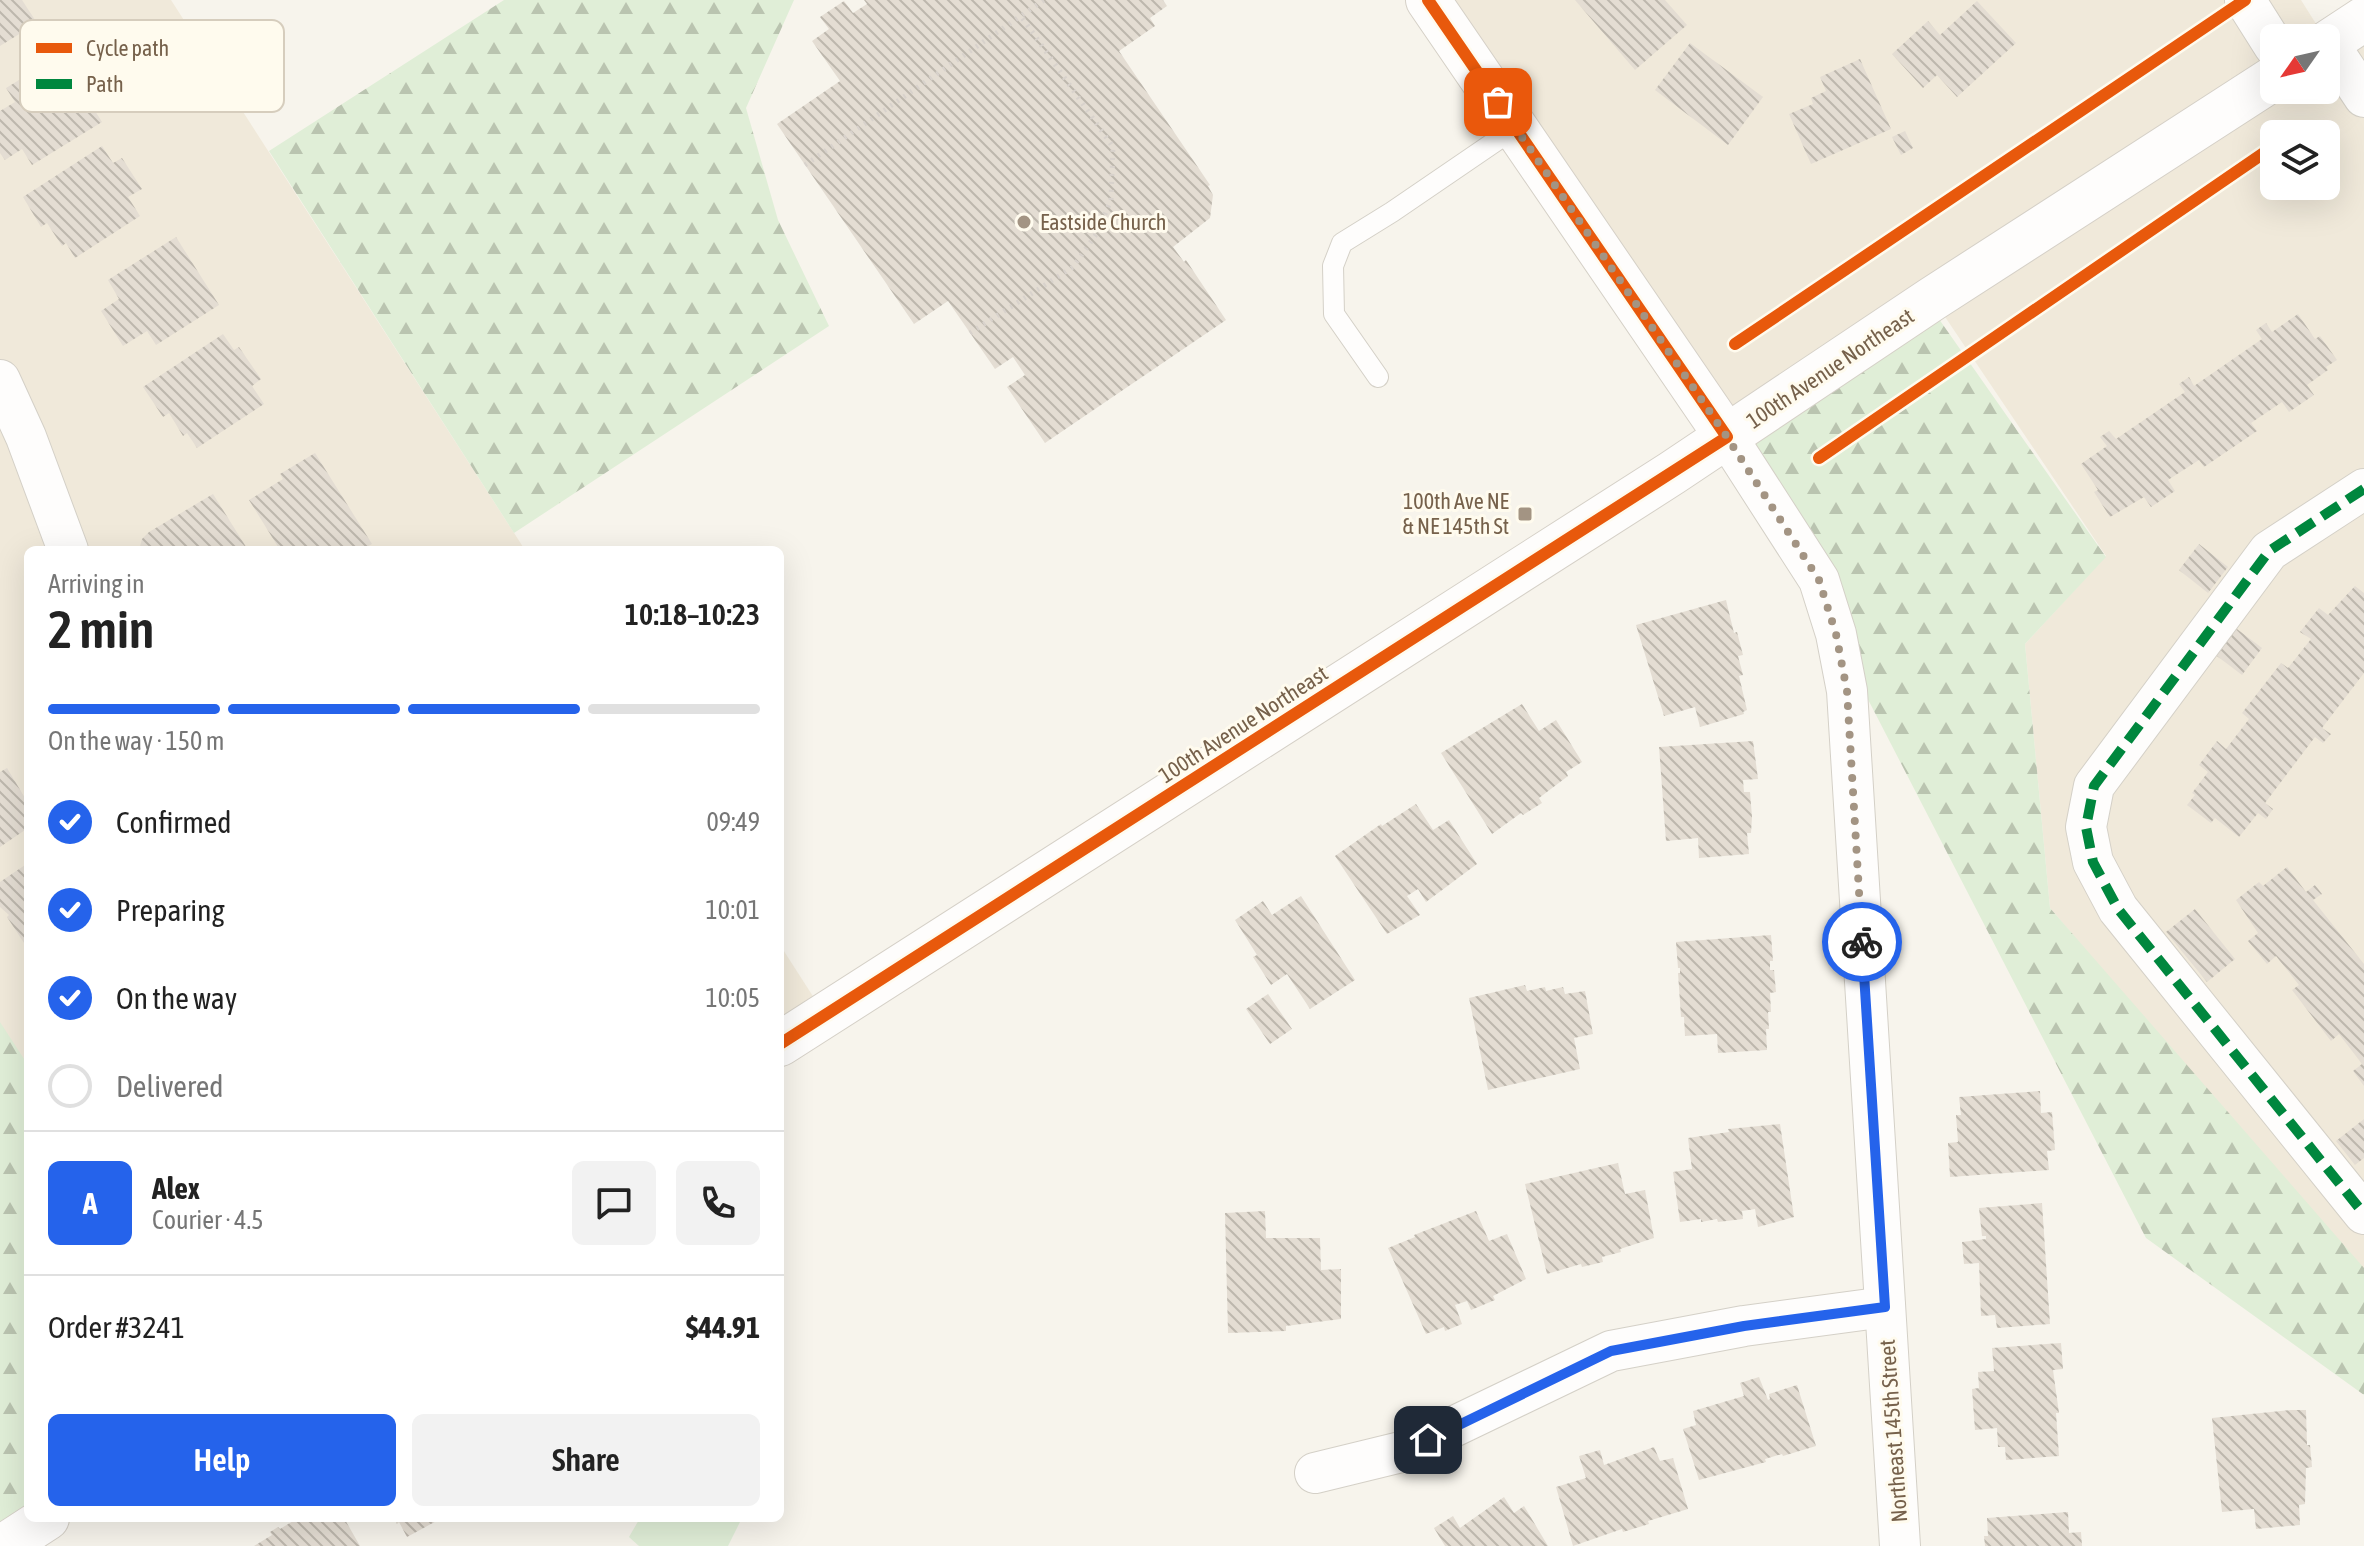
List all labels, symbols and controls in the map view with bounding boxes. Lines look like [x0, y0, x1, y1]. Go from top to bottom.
legend [20, 20, 284, 112]
north arrow [2260, 24, 2340, 104]
map controls [2260, 24, 2340, 200]
text: Cycle path [86, 35, 169, 61]
pin [1464, 68, 1532, 136]
text: Path [86, 71, 124, 97]
icon: bag [1476, 80, 1520, 124]
button: layers [2260, 120, 2340, 200]
place label: Eastside Church [1040, 209, 1166, 235]
marker: Eastside Church [1015, 213, 1033, 231]
street label: 100th Avenue Northeast [1742, 302, 1918, 434]
place label: 100th Ave NE & NE 145th St [1403, 488, 1510, 539]
marker: 100th Ave NE & NE 145th St [1516, 505, 1534, 523]
text: Arriving in [48, 569, 145, 599]
text: 10:18–10:23 [625, 597, 760, 631]
text: 2 min [48, 599, 154, 659]
street label: 100th Avenue Northeast [1154, 660, 1332, 788]
text: On the way · 150 m [48, 726, 225, 756]
icon: check [48, 800, 92, 844]
text: Confirmed [116, 805, 231, 839]
text: 09:49 [706, 807, 760, 837]
icon: check [48, 888, 92, 932]
text: Preparing [116, 893, 225, 927]
text: 10:01 [705, 895, 760, 925]
courier [1822, 902, 1902, 982]
icon: bike [1840, 920, 1884, 964]
icon: check [48, 976, 92, 1020]
text: On the way [116, 981, 237, 1015]
text: 10:05 [705, 983, 760, 1013]
text: Delivered [116, 1069, 224, 1103]
button: chat [572, 1161, 656, 1245]
button: phone [676, 1161, 760, 1245]
text: Alex [152, 1171, 200, 1205]
text: A [83, 1186, 97, 1220]
text: Courier · 4.5 [152, 1205, 263, 1235]
text: Order #3241 [48, 1310, 185, 1344]
text: $44.91 [686, 1310, 760, 1344]
street label: Northeast 145th Street [1874, 1339, 1912, 1523]
pin [1394, 1406, 1462, 1474]
button: Help [48, 1414, 396, 1506]
button: Share [412, 1414, 760, 1506]
icon: home [1406, 1418, 1450, 1462]

